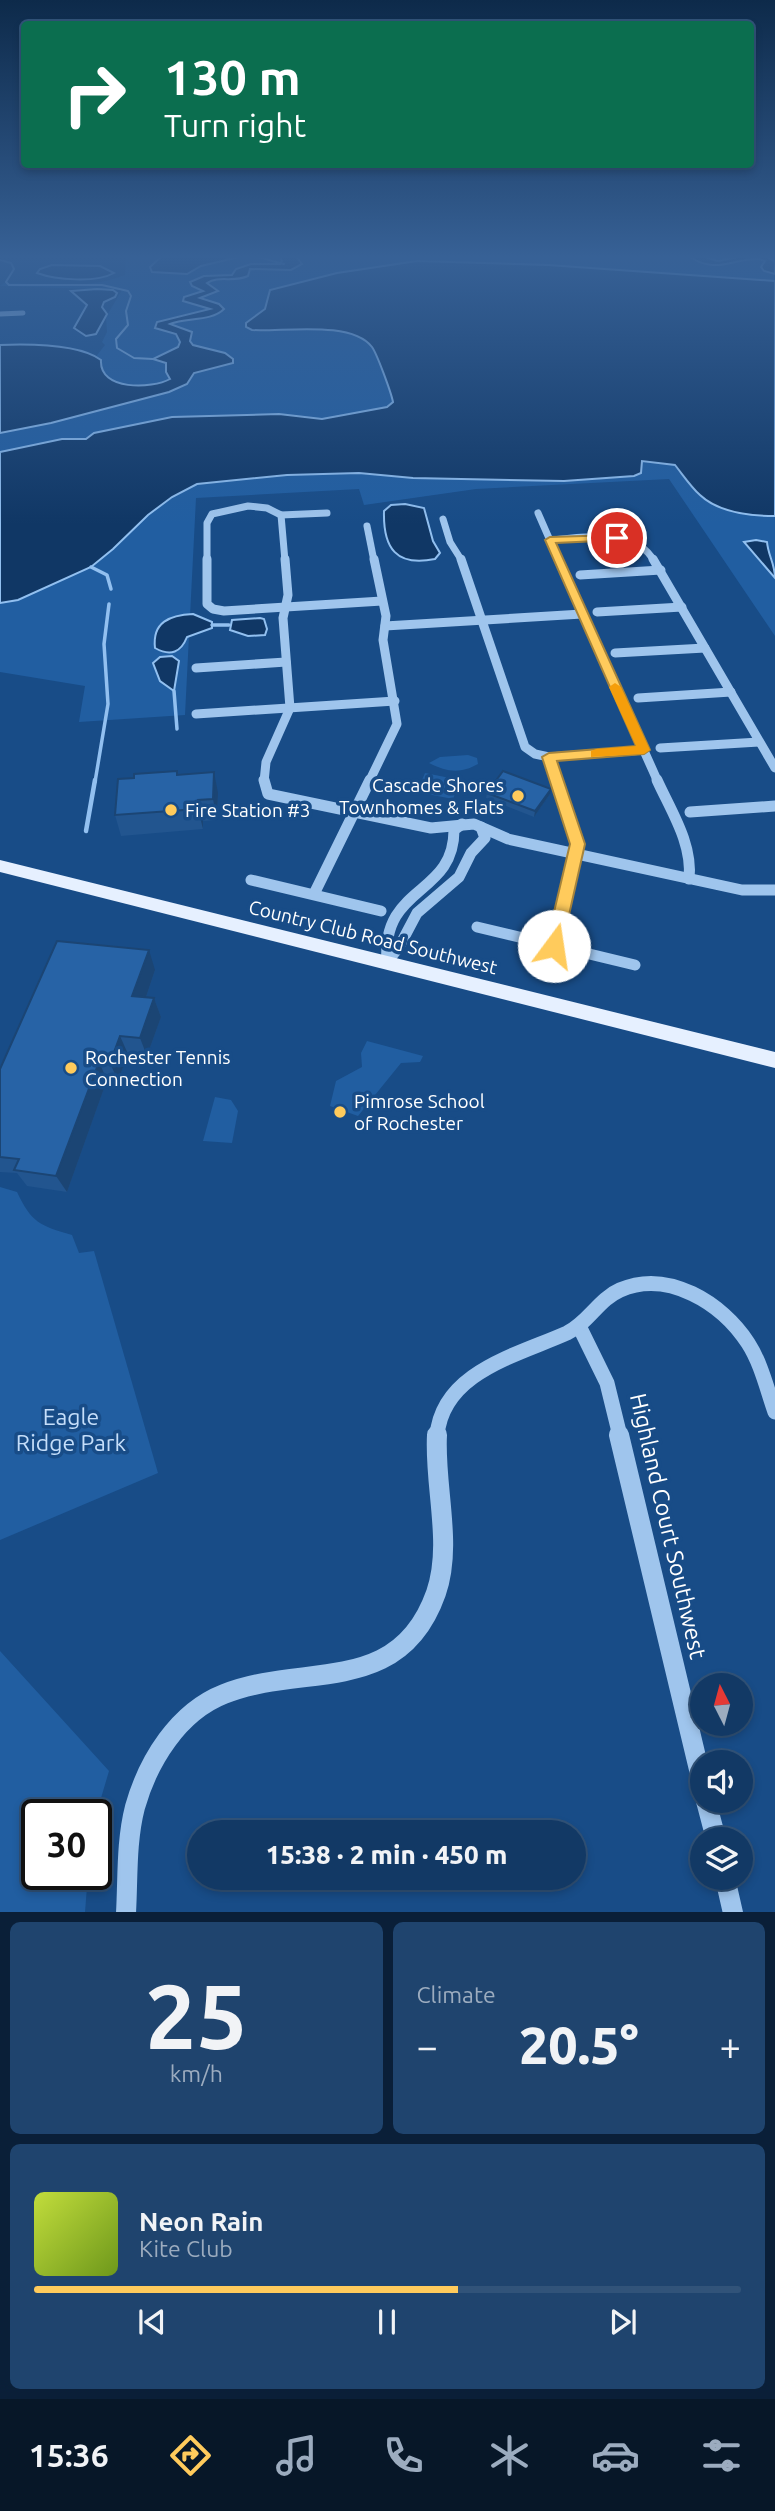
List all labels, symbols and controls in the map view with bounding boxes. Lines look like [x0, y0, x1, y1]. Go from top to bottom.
icon: right [49, 49, 140, 140]
text: 130 m [164, 49, 301, 104]
text: Turn right [164, 107, 306, 143]
pin [587, 508, 647, 568]
icon: arrive [598, 519, 636, 557]
place label: Cascade Shores Townhomes & Flats [339, 774, 504, 818]
marker: Cascade Shores Townhomes & Flats [510, 788, 526, 804]
place label: Fire Station #3 [185, 799, 310, 821]
marker: Fire Station #3 [163, 802, 179, 818]
street label: Country Club Road Southwest [246, 895, 500, 979]
position arrow [517, 909, 591, 983]
place label: Rochester Tennis Connection [85, 1046, 231, 1090]
marker: Rochester Tennis Connection [63, 1060, 79, 1076]
place label: Pimrose School of Rochester [354, 1090, 485, 1134]
marker: Pimrose School of Rochester [332, 1104, 348, 1120]
street label: Highland Court Southwest [626, 1391, 711, 1661]
park label: Eagle Ridge Park [16, 1404, 127, 1455]
north arrow [690, 1673, 752, 1736]
map controls [690, 1673, 753, 1890]
button: sound [690, 1750, 753, 1813]
speed limit sign: 30 [21, 1799, 112, 1890]
button: layers [690, 1827, 753, 1890]
text: 15:38 · 2 min · 450 m [266, 1840, 507, 1869]
text: 25 [145, 1964, 248, 2066]
text: Climate [417, 1982, 496, 2007]
text: 20.5° [519, 2016, 639, 2074]
text: − [417, 2025, 438, 2067]
text: + [720, 2025, 741, 2067]
text: km/h [170, 2061, 223, 2086]
text: Neon Rain [139, 2207, 264, 2236]
text: Kite Club [139, 2236, 233, 2261]
icon: previous [133, 2303, 171, 2341]
icon: pause [368, 2303, 406, 2341]
icon: next [604, 2303, 642, 2341]
icon: directions [166, 2431, 215, 2480]
icon: music [272, 2431, 321, 2480]
icon: phone [379, 2431, 428, 2480]
icon: climate [485, 2431, 534, 2480]
icon: car [591, 2431, 640, 2480]
icon: filters [697, 2431, 746, 2480]
text: 15:36 [29, 2437, 109, 2473]

